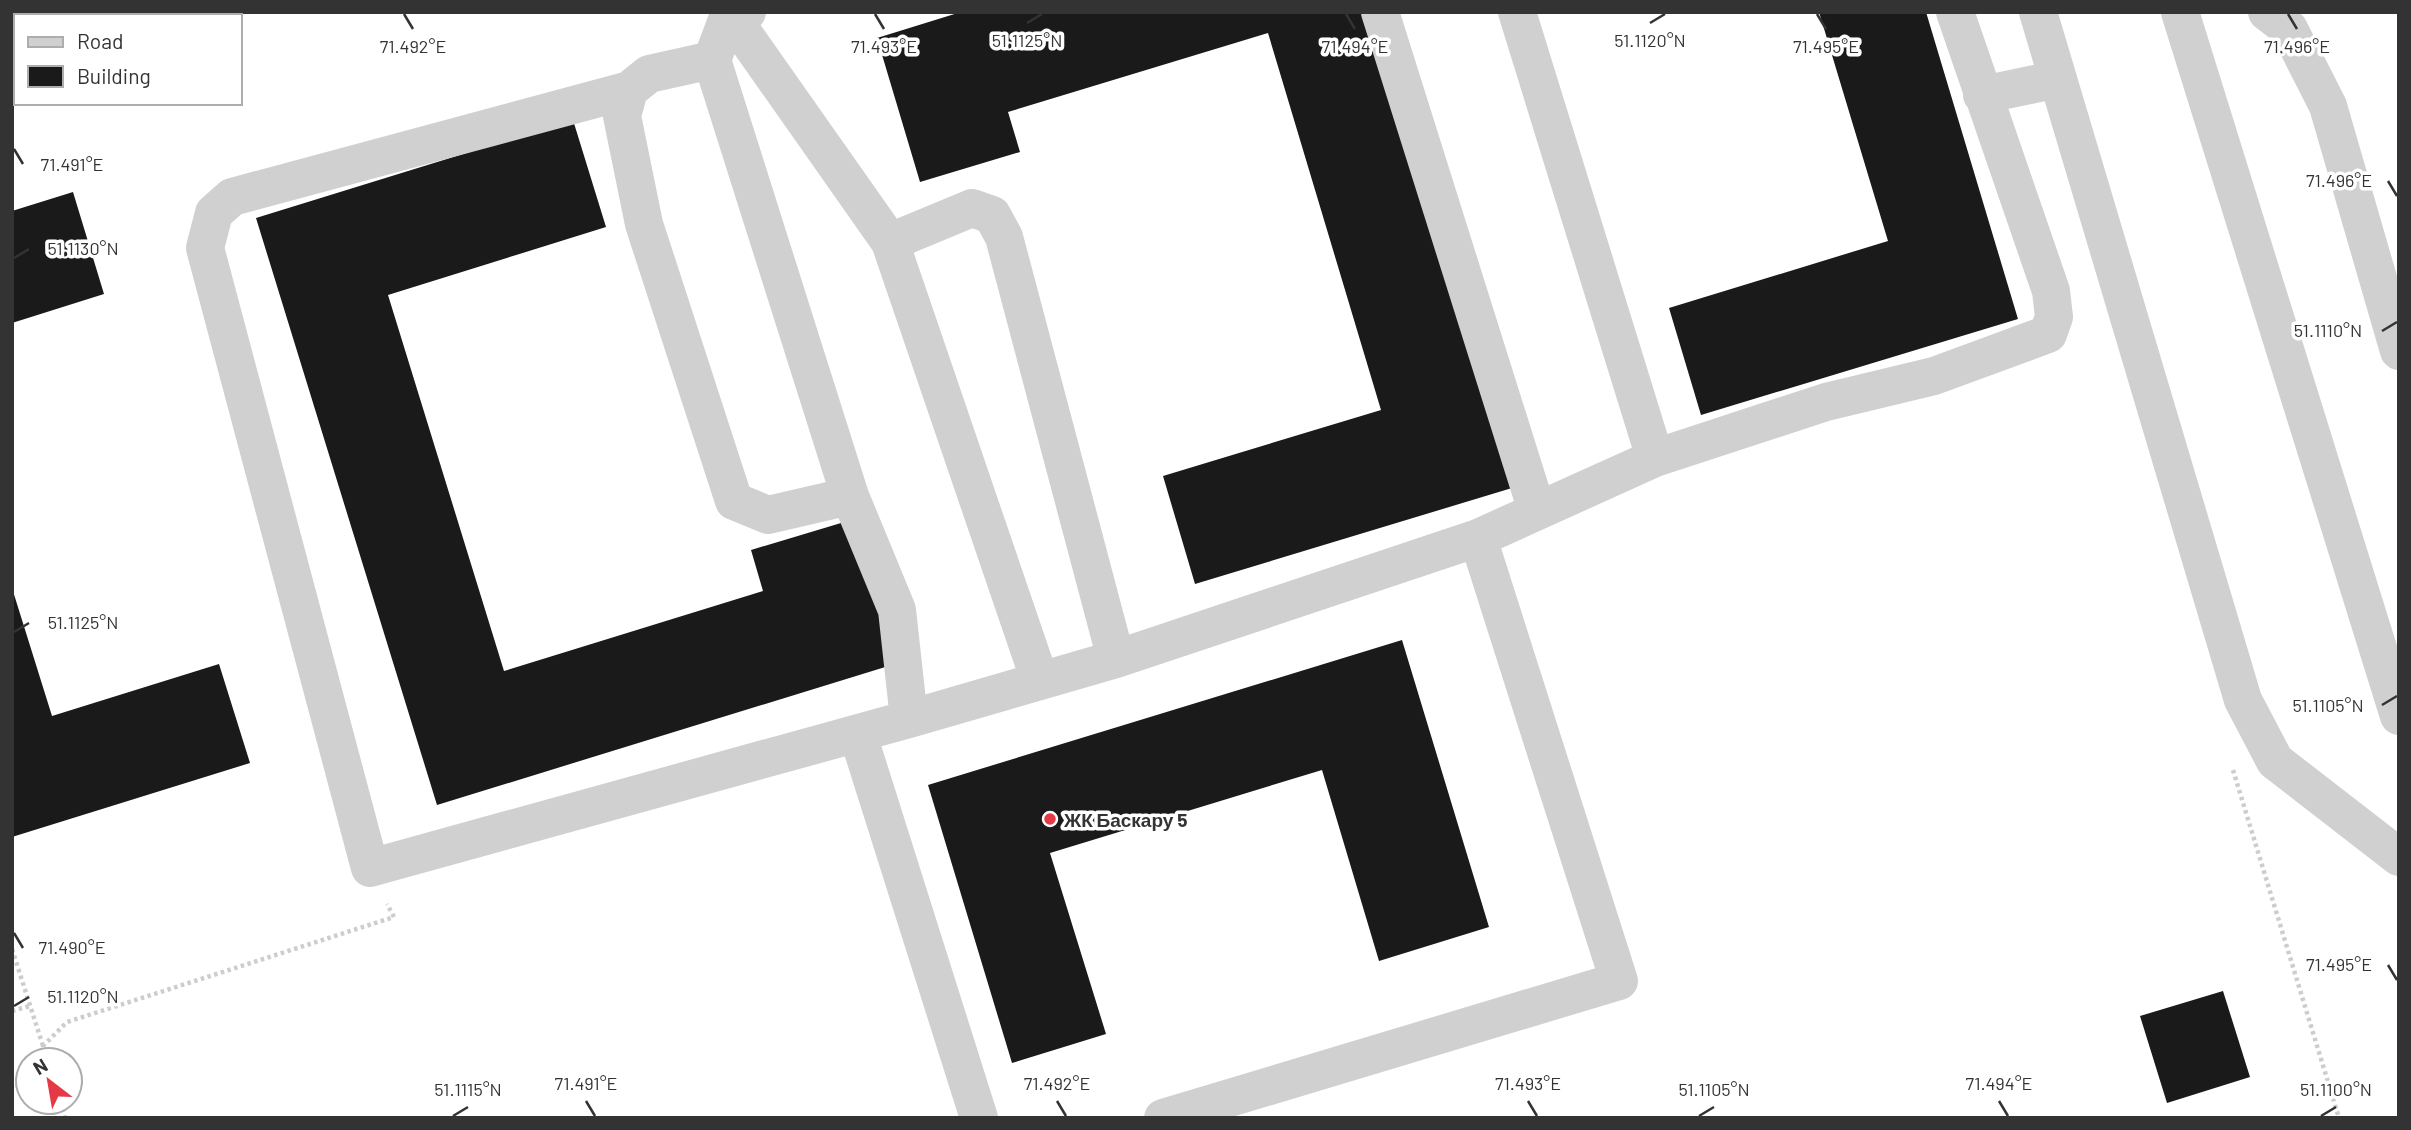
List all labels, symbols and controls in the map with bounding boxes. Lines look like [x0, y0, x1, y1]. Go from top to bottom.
legend [14, 14, 242, 105]
text: Road [77, 28, 123, 53]
text: 51.1125°N [992, 29, 1062, 51]
text: 51.1120°N [1614, 29, 1686, 51]
text: 71.492°E [380, 35, 446, 57]
text: 71.493°E [851, 35, 917, 57]
text: 71.494°E [1322, 35, 1388, 57]
text: 71.495°E [1793, 35, 1859, 57]
text: 71.496°E [2264, 35, 2330, 57]
text: Building [77, 63, 151, 88]
text: 71.491°E [41, 153, 103, 175]
text: 71.496°E [2306, 169, 2372, 191]
text: 51.1130°N [47, 237, 119, 259]
text: 51.1110°N [2294, 319, 2362, 341]
text: 51.1125°N [48, 611, 118, 633]
text: 51.1105°N [2292, 694, 2364, 716]
place label: ЖК Баскару 5 [1063, 808, 1187, 831]
marker: ЖК Баскару 5 [1042, 811, 1058, 827]
text: 71.490°E [38, 936, 106, 958]
text: 71.495°E [2306, 953, 2372, 975]
text: 51.1120°N [47, 985, 119, 1007]
north arrow [14, 1046, 84, 1116]
text: N [29, 1053, 51, 1079]
text: 71.491°E [555, 1072, 617, 1094]
text: 71.492°E [1024, 1072, 1090, 1094]
text: 71.493°E [1495, 1072, 1561, 1094]
text: 71.494°E [1966, 1072, 2032, 1094]
text: 51.1115°N [434, 1078, 502, 1100]
text: 51.1105°N [1678, 1078, 1750, 1100]
text: 51.1100°N [2300, 1078, 2372, 1100]

